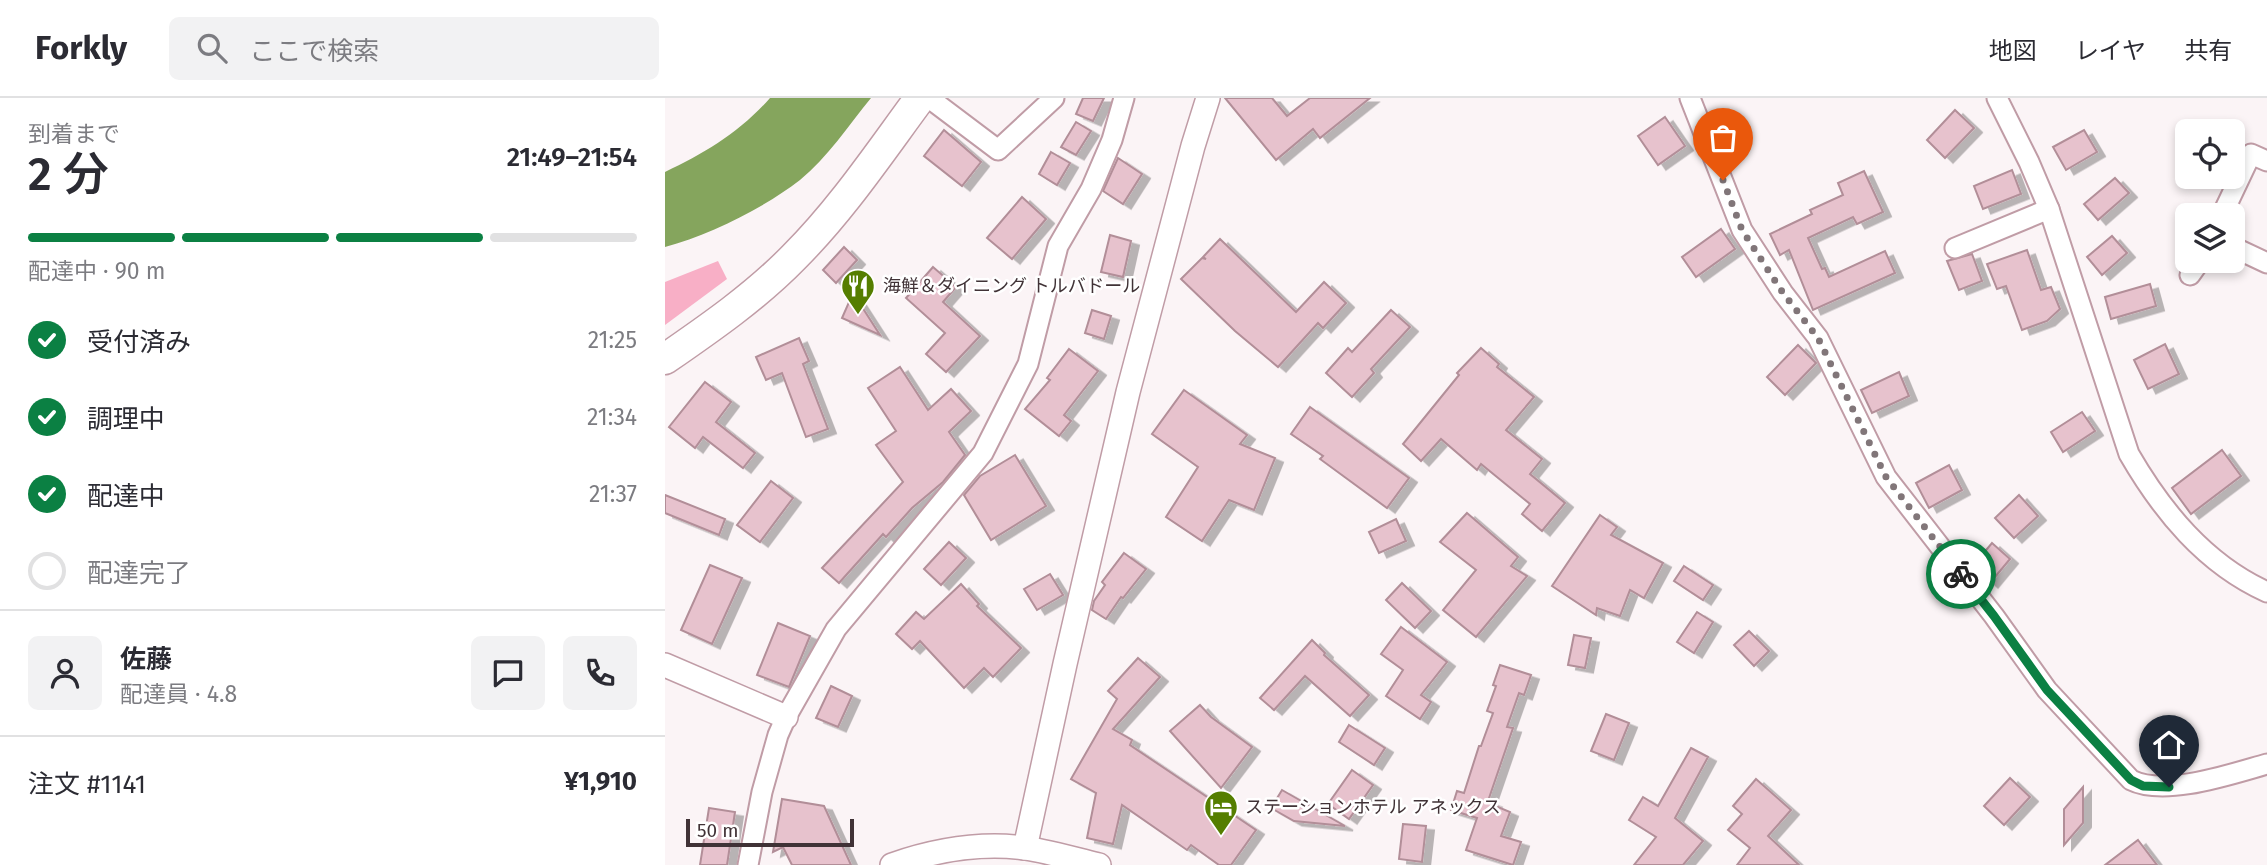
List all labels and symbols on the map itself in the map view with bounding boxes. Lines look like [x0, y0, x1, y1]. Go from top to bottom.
pin [1693, 108, 1753, 180]
restaurant icon: 海鮮＆ダイニング トルバドール [839, 267, 877, 316]
place label: 海鮮＆ダイニング トルバドール [883, 275, 1140, 297]
courier [1926, 539, 1996, 609]
pin [2139, 715, 2199, 787]
hotel icon: ステーションホテル アネックス [1202, 788, 1240, 837]
place label: ステーションホテル アネックス [1245, 796, 1501, 818]
scale bar [686, 816, 854, 848]

